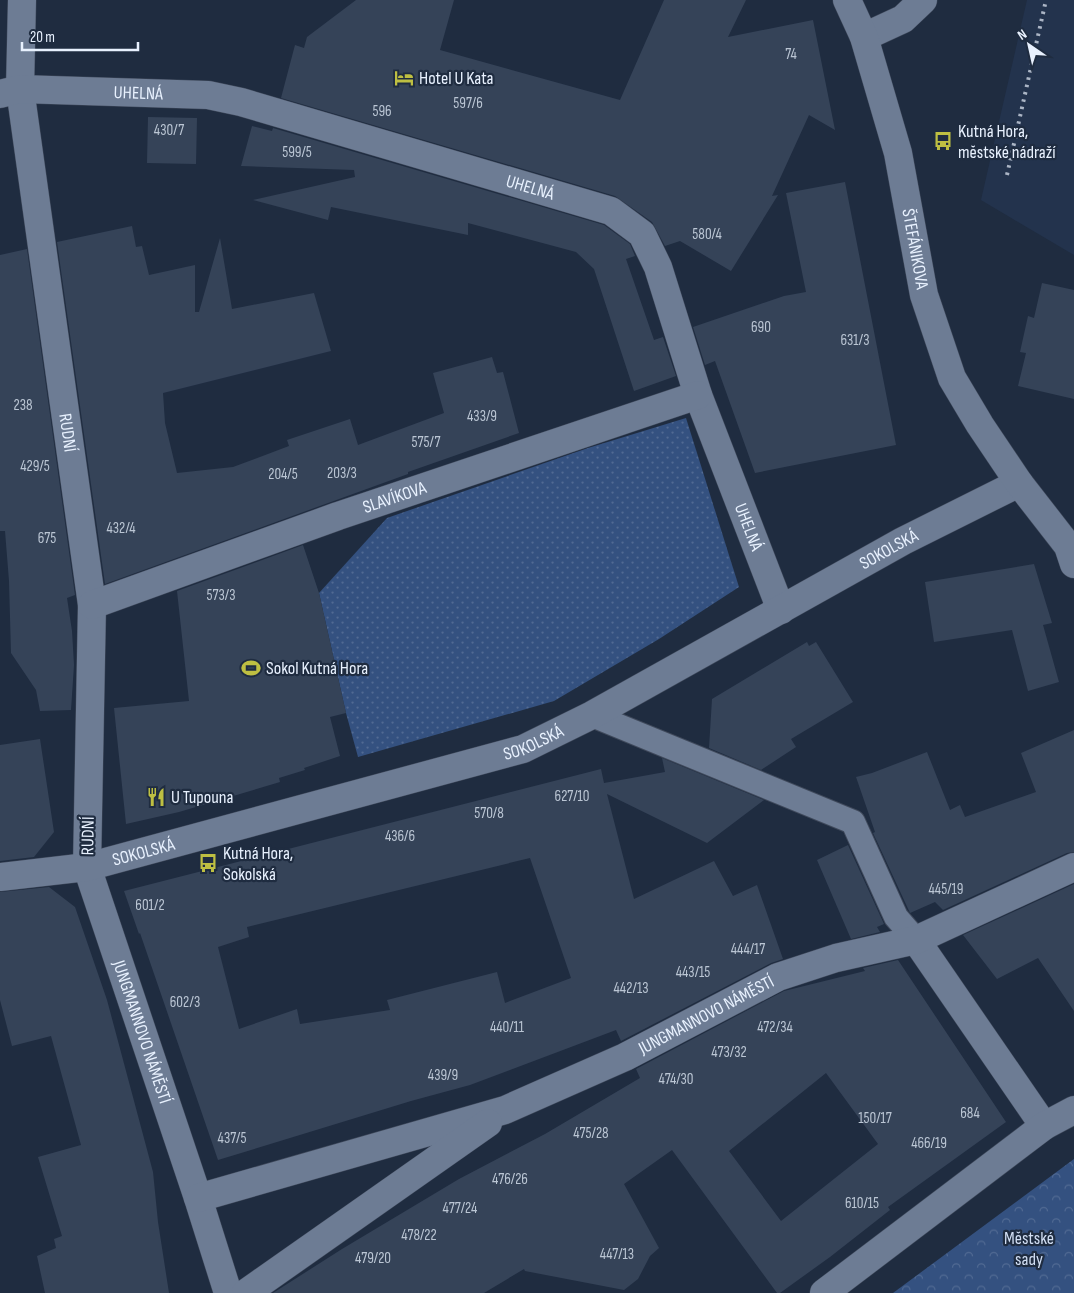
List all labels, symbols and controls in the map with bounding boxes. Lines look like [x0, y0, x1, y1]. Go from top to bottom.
scale bar [22, 20, 139, 52]
north arrow [1004, 20, 1054, 70]
text: N [1014, 25, 1030, 44]
text: 20 m [30, 28, 55, 47]
house number: 74 [785, 45, 797, 64]
hotel icon: Hotel U Kata [393, 67, 415, 89]
place label: Hotel U Kata [419, 68, 494, 89]
street label: UHELNÁ [113, 81, 163, 104]
house number: 597/6 [453, 94, 483, 113]
house number: 596 [372, 102, 392, 121]
house number: 430/7 [154, 121, 184, 140]
place label: Kutná Hora, městské nádraží [958, 121, 1056, 163]
bus stop icon: Kutná Hora, městské nádraží [932, 130, 954, 152]
house number: 599/5 [282, 143, 312, 162]
street label: UHELNÁ [504, 170, 557, 204]
street label: ŠTEFÁNIKOVA [898, 207, 933, 291]
house number: 580/4 [692, 225, 722, 244]
house number: 690 [751, 318, 771, 337]
house number: 631/3 [840, 331, 870, 350]
house number: 238 [13, 396, 33, 415]
house number: 433/9 [467, 407, 497, 426]
street label: RUDNÍ [55, 412, 81, 454]
house number: 575/7 [412, 433, 440, 452]
house number: 429/5 [20, 457, 50, 476]
house number: 203/3 [327, 464, 357, 483]
house number: 204/5 [268, 465, 298, 484]
street label: SLAVÍKOVA [360, 477, 429, 517]
street label: UHELNÁ [730, 500, 768, 554]
house number: 432/4 [106, 519, 136, 538]
street label: SOKOLSKÁ [856, 525, 922, 574]
house number: 675 [38, 529, 56, 548]
house number: 573/3 [207, 586, 235, 605]
sports icon: Sokol Kutná Hora [240, 657, 262, 679]
place label: Sokol Kutná Hora [266, 658, 368, 679]
street label: SOKOLSKÁ [501, 720, 567, 764]
restaurant icon: U Tupouna [145, 786, 167, 808]
place label: U Tupouna [171, 787, 233, 808]
house number: 627/10 [554, 787, 590, 806]
house number: 570/8 [474, 804, 504, 823]
street label: RUDNÍ [77, 816, 99, 856]
house number: 436/6 [385, 827, 415, 846]
street label: SOKOLSKÁ [110, 833, 177, 870]
place label: Kutná Hora, Sokolská [223, 843, 293, 885]
bus stop icon: Kutná Hora, Sokolská [197, 852, 219, 874]
house number: 445/19 [929, 880, 963, 899]
house number: 601/2 [135, 896, 165, 915]
house number: 444/17 [731, 940, 765, 959]
street label: JUNGMANNOVO NÁMĚSTÍ [108, 957, 176, 1107]
house number: 443/15 [676, 963, 710, 982]
street label: JUNGMANNOVO NÁMĚSTÍ [634, 970, 778, 1059]
house number: 442/13 [613, 979, 649, 998]
house number: 602/3 [170, 993, 200, 1012]
house number: 440/11 [490, 1018, 525, 1037]
house number: 472/34 [757, 1018, 793, 1037]
house number: 473/32 [711, 1043, 747, 1062]
house number: 439/9 [428, 1066, 458, 1085]
house number: 474/30 [659, 1070, 694, 1089]
house number: 684 [960, 1104, 980, 1123]
house number: 150/17 [858, 1109, 892, 1128]
house number: 475/28 [573, 1124, 609, 1143]
house number: 437/5 [218, 1129, 246, 1148]
house number: 466/19 [911, 1134, 947, 1153]
house number: 476/26 [492, 1170, 528, 1189]
house number: 610/15 [845, 1194, 879, 1213]
house number: 477/24 [443, 1199, 477, 1218]
house number: 478/22 [401, 1226, 437, 1245]
park label: Městské sady [1004, 1228, 1054, 1270]
house number: 447/13 [600, 1245, 634, 1264]
house number: 479/20 [355, 1249, 391, 1268]

